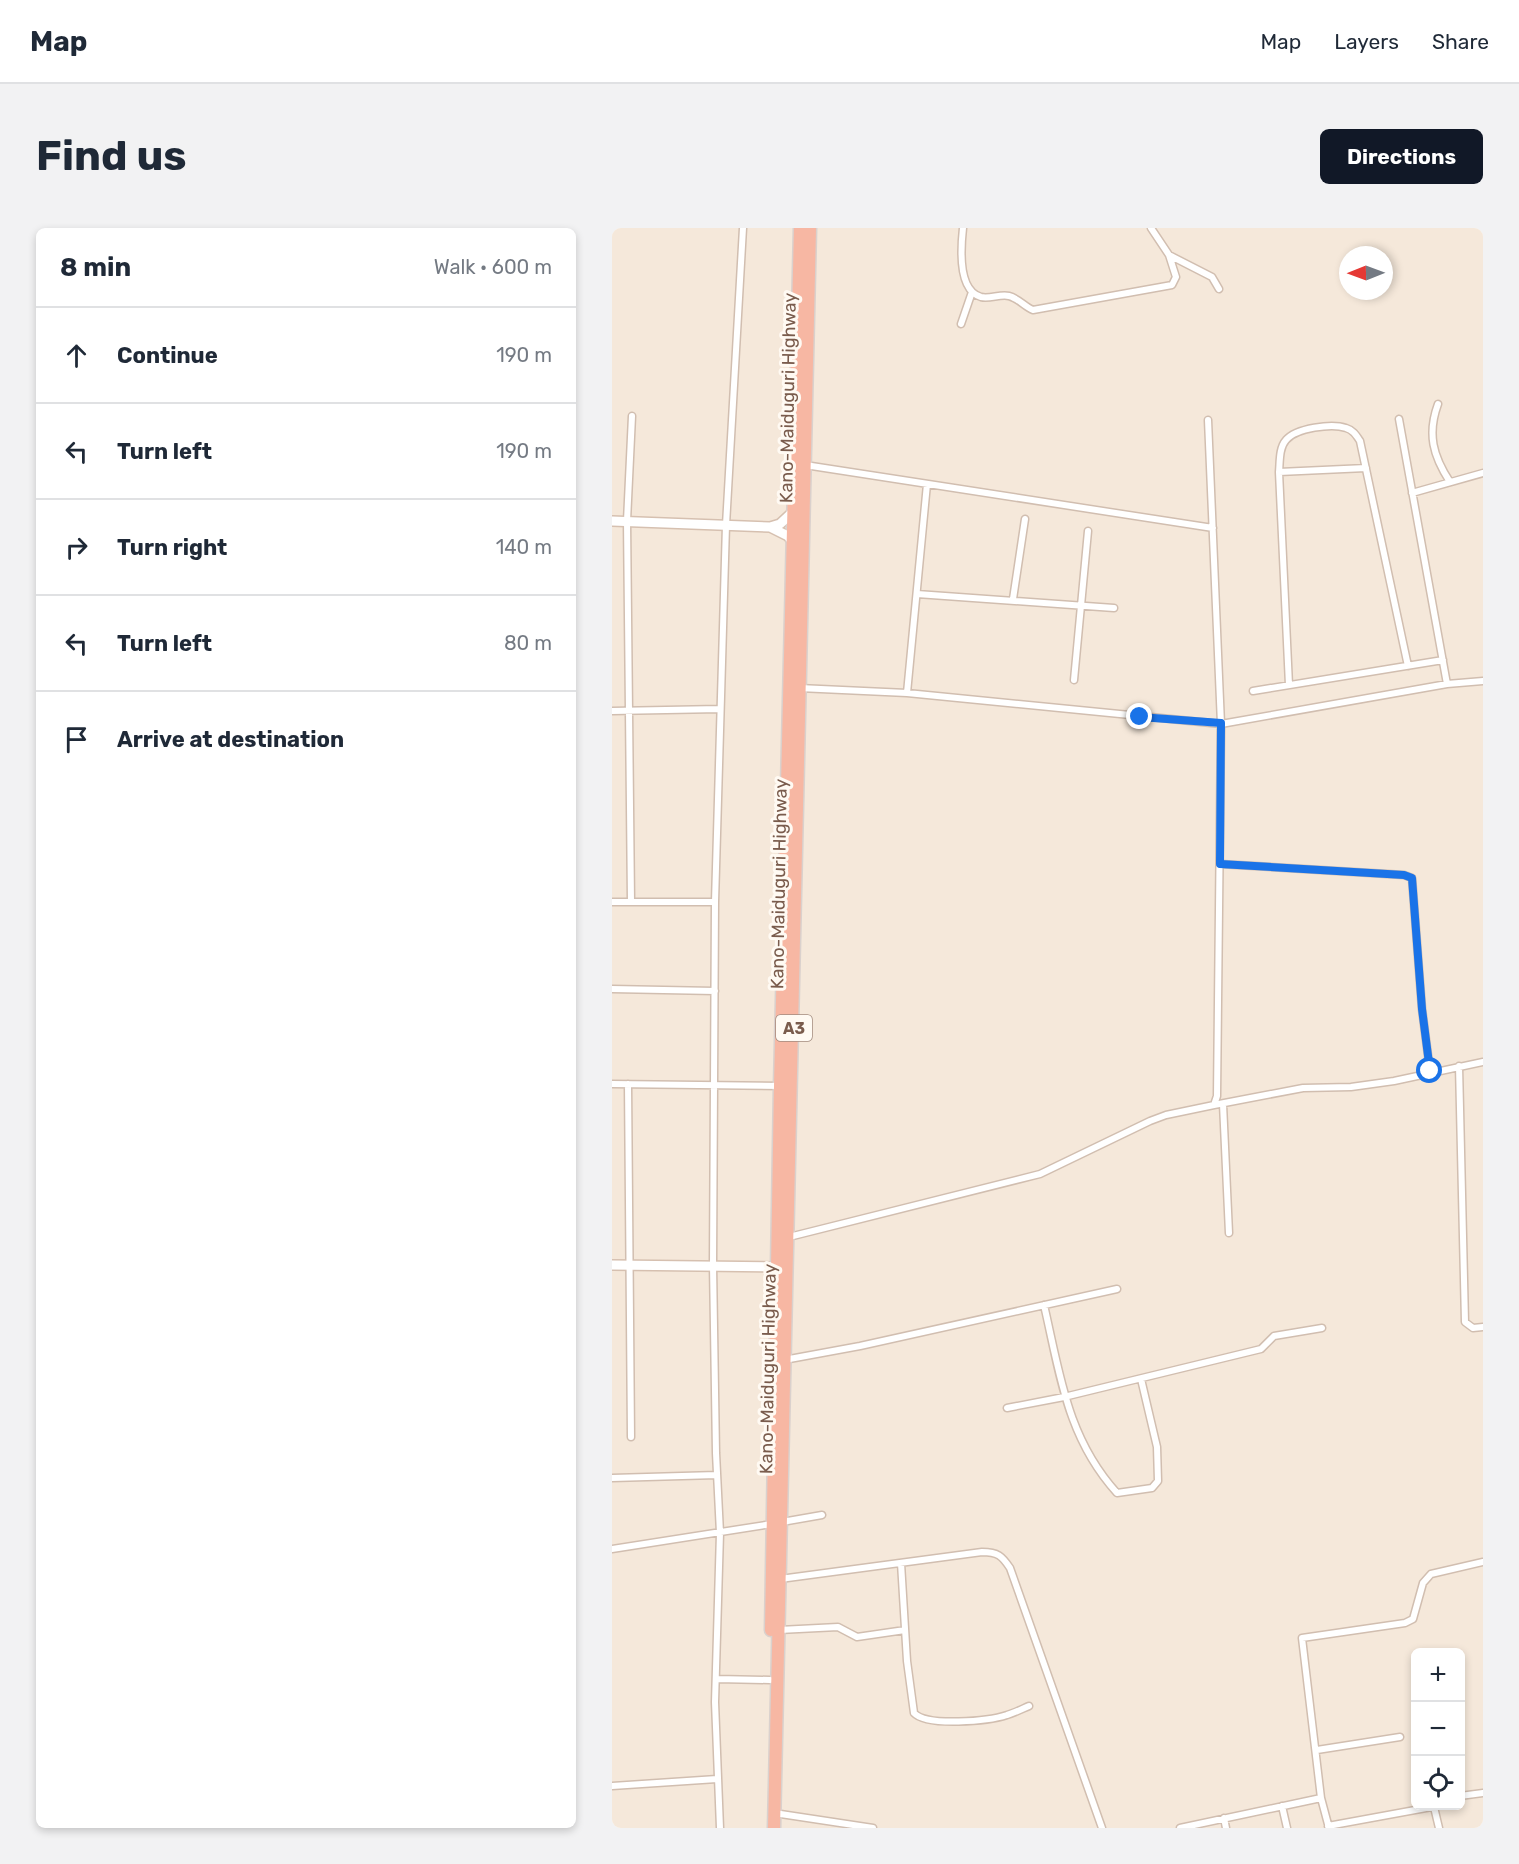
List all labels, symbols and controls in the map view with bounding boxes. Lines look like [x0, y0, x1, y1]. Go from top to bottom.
text: Map [30, 25, 87, 58]
text: Map [1260, 29, 1301, 54]
text: Layers [1334, 29, 1399, 54]
text: Share [1432, 29, 1489, 54]
button: Directions [1320, 129, 1483, 184]
text: Find us [36, 131, 187, 181]
north arrow [1339, 246, 1393, 300]
text: 8 min [60, 252, 131, 283]
text: Walk · 600 m [434, 255, 552, 279]
street label: Kano-Maiduguri Highway [775, 293, 801, 503]
icon: ahead [60, 339, 93, 372]
text: Continue [117, 342, 218, 369]
text: 190 m [496, 343, 552, 367]
icon: left [60, 435, 93, 468]
text: Turn left [117, 438, 212, 465]
text: 190 m [496, 439, 552, 463]
icon: right [60, 531, 93, 564]
text: Turn right [117, 534, 227, 561]
text: 140 m [496, 535, 552, 559]
icon: left [60, 627, 93, 660]
text: Turn left [117, 630, 212, 657]
text: 80 m [504, 631, 552, 655]
route end [1126, 703, 1152, 729]
icon: arrive [60, 723, 93, 756]
text: Arrive at destination [117, 726, 344, 753]
street label: Kano-Maiduguri Highway [766, 779, 792, 989]
road number: A3 [776, 1015, 812, 1041]
route start [1416, 1057, 1442, 1083]
street label: Kano-Maiduguri Highway [755, 1264, 781, 1474]
map controls [1411, 1648, 1465, 1810]
button: + [1411, 1648, 1465, 1702]
button: − [1411, 1702, 1465, 1756]
button: locate [1411, 1756, 1465, 1810]

